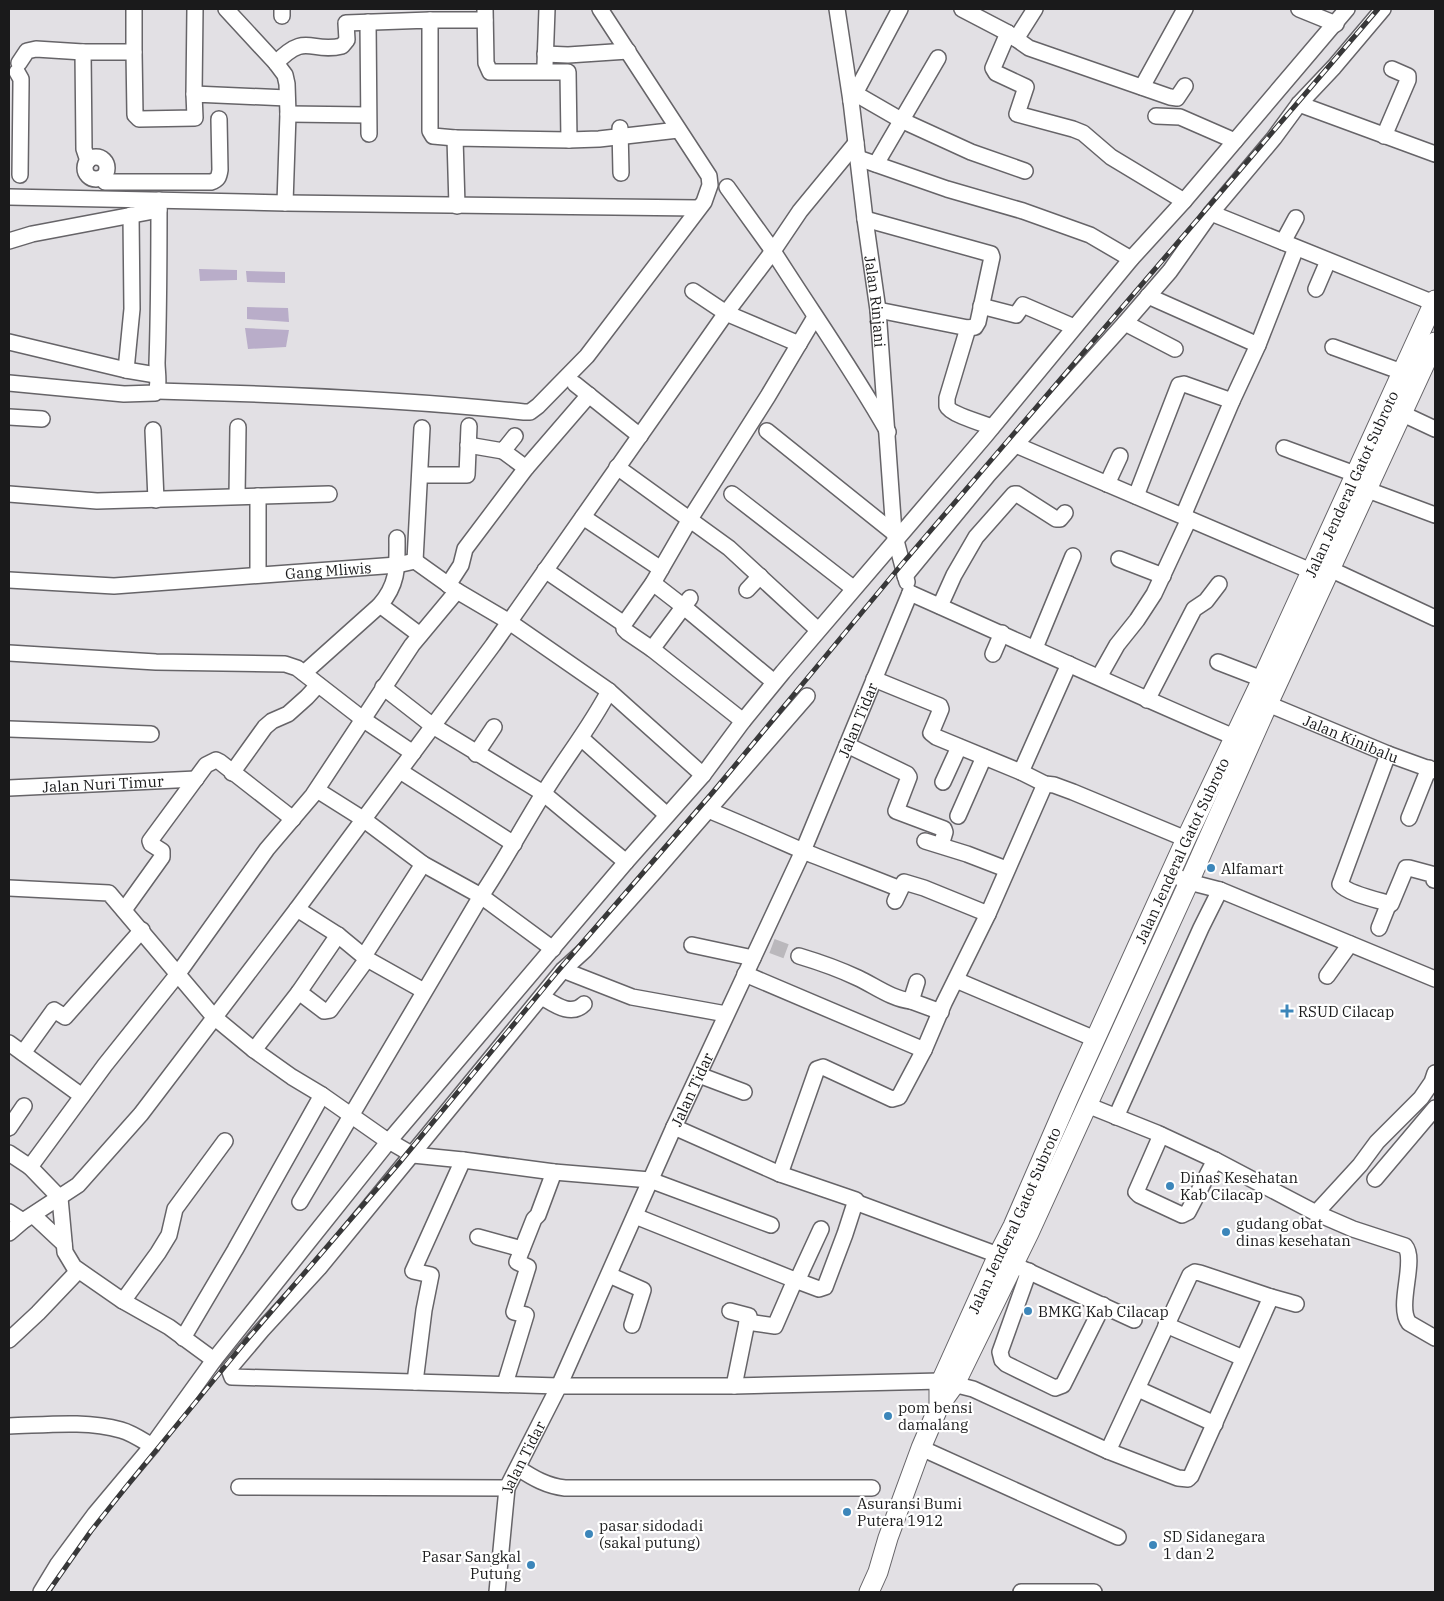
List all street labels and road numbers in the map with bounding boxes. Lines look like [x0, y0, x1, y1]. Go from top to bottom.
street label: Jalan Rinjani [861, 254, 890, 348]
street label: Jalan Jenderal Gatot Subroto [1300, 388, 1402, 580]
street label: Gang Mliwis [284, 557, 372, 583]
street label: Jalan Tidar [833, 679, 881, 760]
street label: Jalan Kinibalu [1301, 710, 1401, 767]
street label: Jalan Jenderal Gatot Subroto [1130, 754, 1233, 946]
street label: Jalan Nuri Timur [42, 771, 164, 796]
street label: Jalan Tidar [666, 1049, 717, 1129]
street label: Jalan Jenderal Gatot Subroto [963, 1124, 1064, 1316]
street label: Jalan Tidar [497, 1417, 549, 1494]

